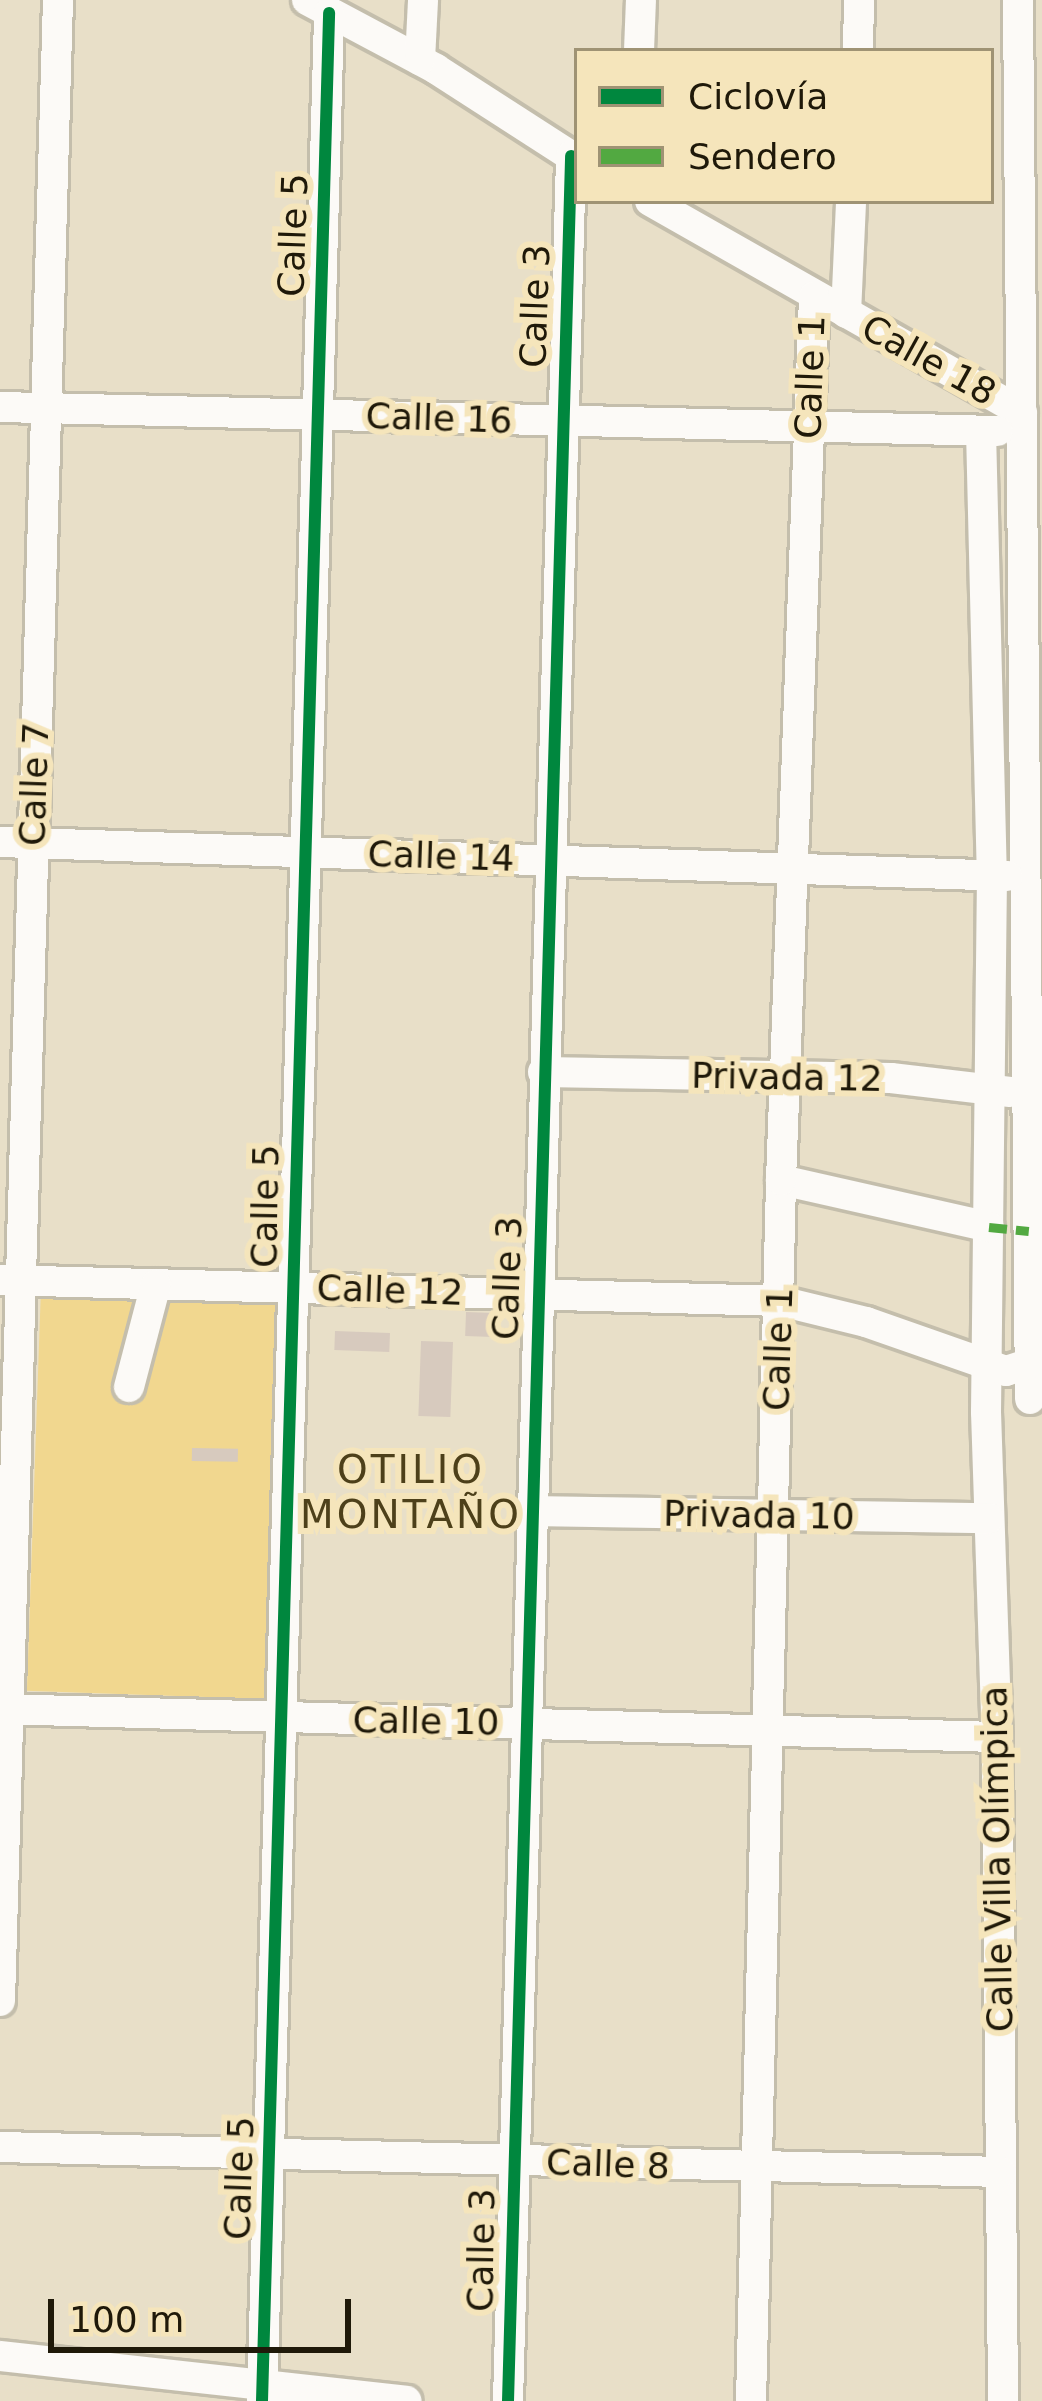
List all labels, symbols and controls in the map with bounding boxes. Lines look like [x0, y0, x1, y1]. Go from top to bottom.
legend [574, 48, 994, 204]
text: Ciclovía [688, 76, 828, 117]
text: Sendero [688, 136, 837, 177]
street label: Calle 5 [269, 172, 317, 298]
street label: Calle 3 [511, 243, 559, 369]
street label: Calle 18 [854, 306, 1004, 414]
street label: Calle 1 [786, 314, 834, 440]
street label: Calle 16 [365, 394, 513, 442]
street label: Calle 7 [10, 721, 58, 847]
street label: Calle 14 [367, 832, 515, 880]
street label: Privada 12 [691, 1054, 883, 1100]
street label: Calle 5 [242, 1144, 288, 1268]
street label: Calle 3 [483, 1215, 531, 1341]
street label: Calle 12 [316, 1266, 464, 1314]
street label: Calle 1 [754, 1286, 802, 1412]
district label: OTILIO MONTAÑO [300, 1448, 522, 1539]
street label: Privada 10 [663, 1492, 855, 1538]
street label: Calle Villa Olímpica [972, 1686, 1022, 2032]
street label: Calle 10 [352, 1698, 500, 1744]
street label: Calle 5 [215, 2115, 263, 2241]
street label: Calle 8 [545, 2140, 671, 2188]
street label: Calle 3 [458, 2188, 504, 2312]
scale bar [54, 2275, 357, 2349]
text: 100 m [69, 2299, 184, 2340]

